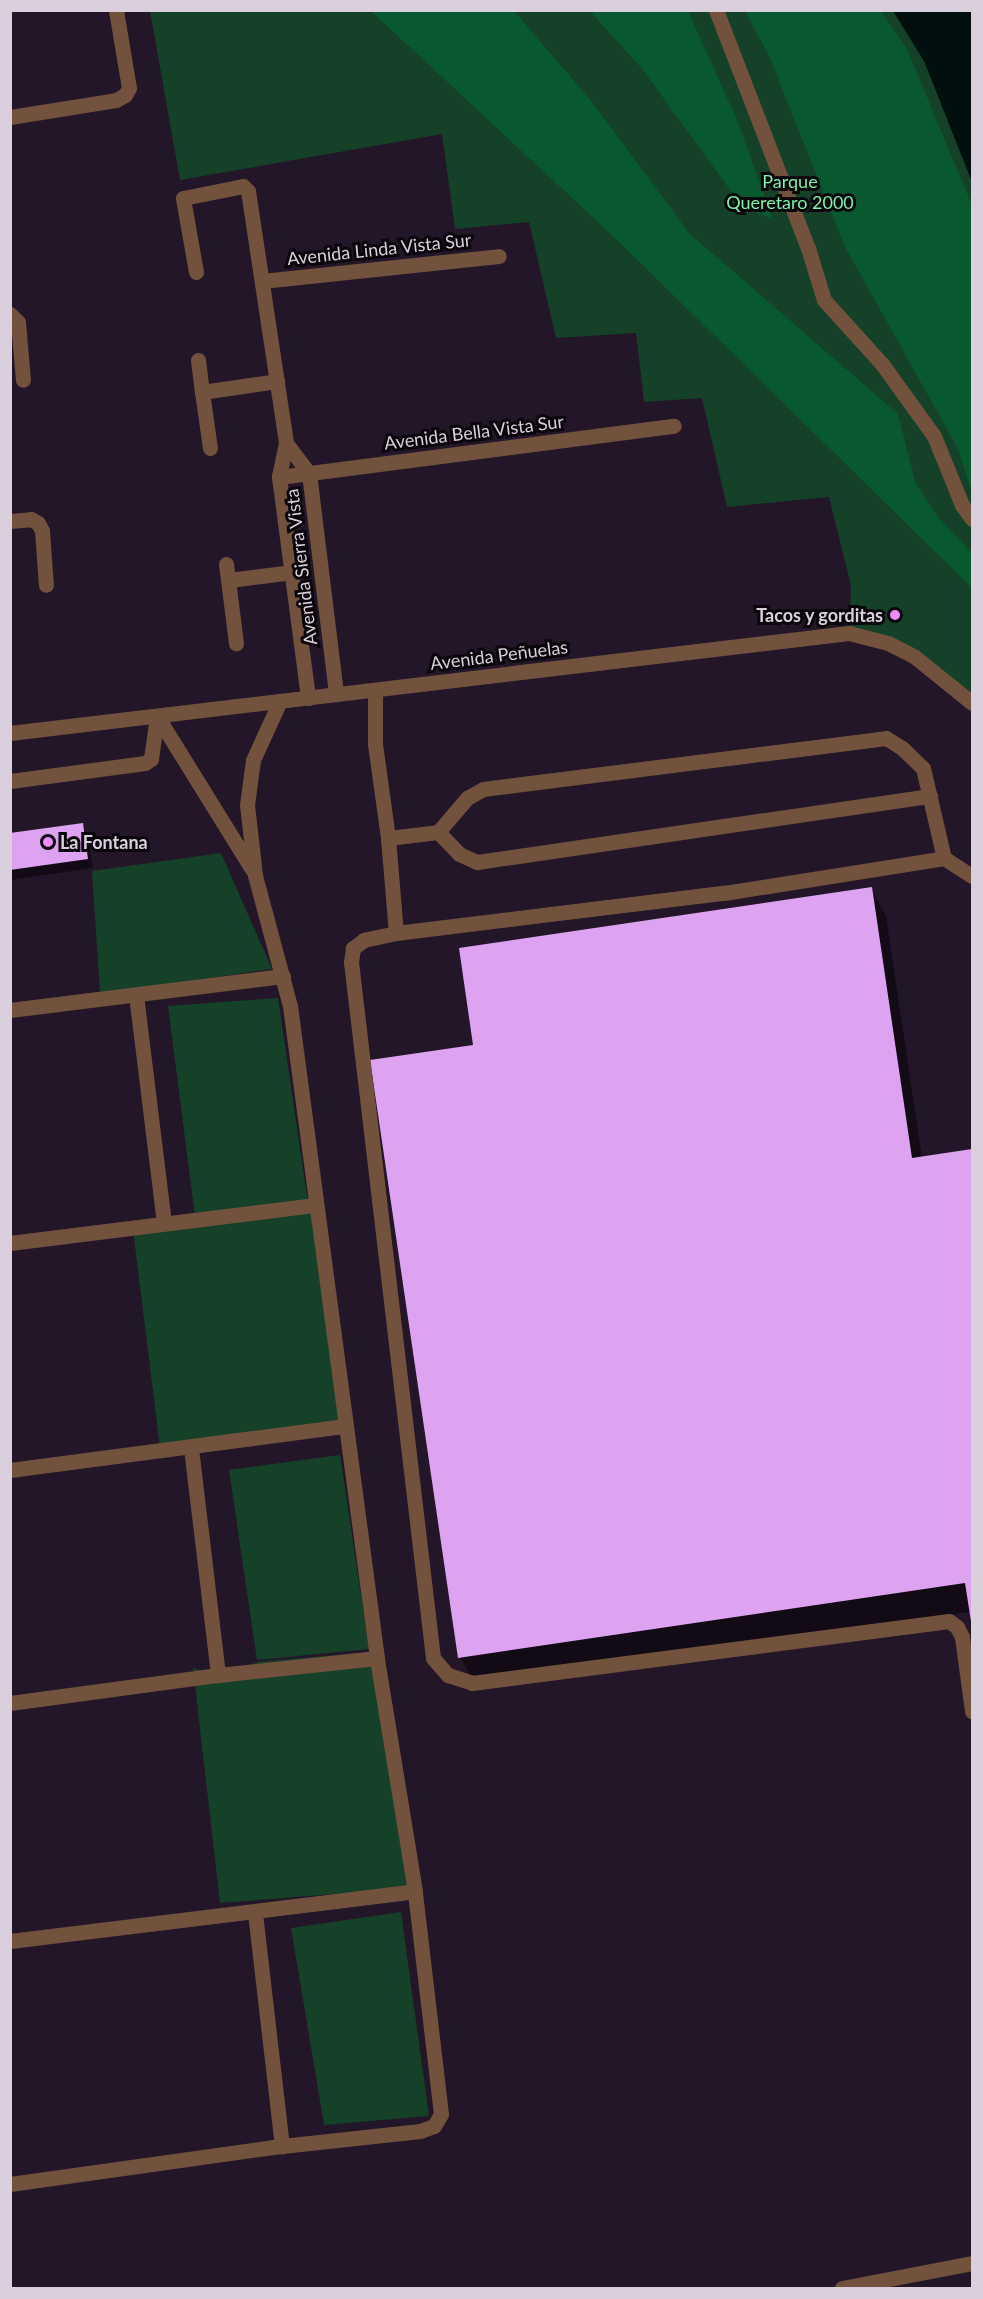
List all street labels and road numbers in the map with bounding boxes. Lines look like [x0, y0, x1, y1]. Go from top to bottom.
street label: Avenida Linda Vista Sur [286, 229, 472, 269]
street label: Avenida Bella Vista Sur [383, 410, 565, 454]
street label: Avenida Sierra Vista [281, 487, 321, 647]
street label: Avenida Peñuelas [429, 636, 569, 674]

